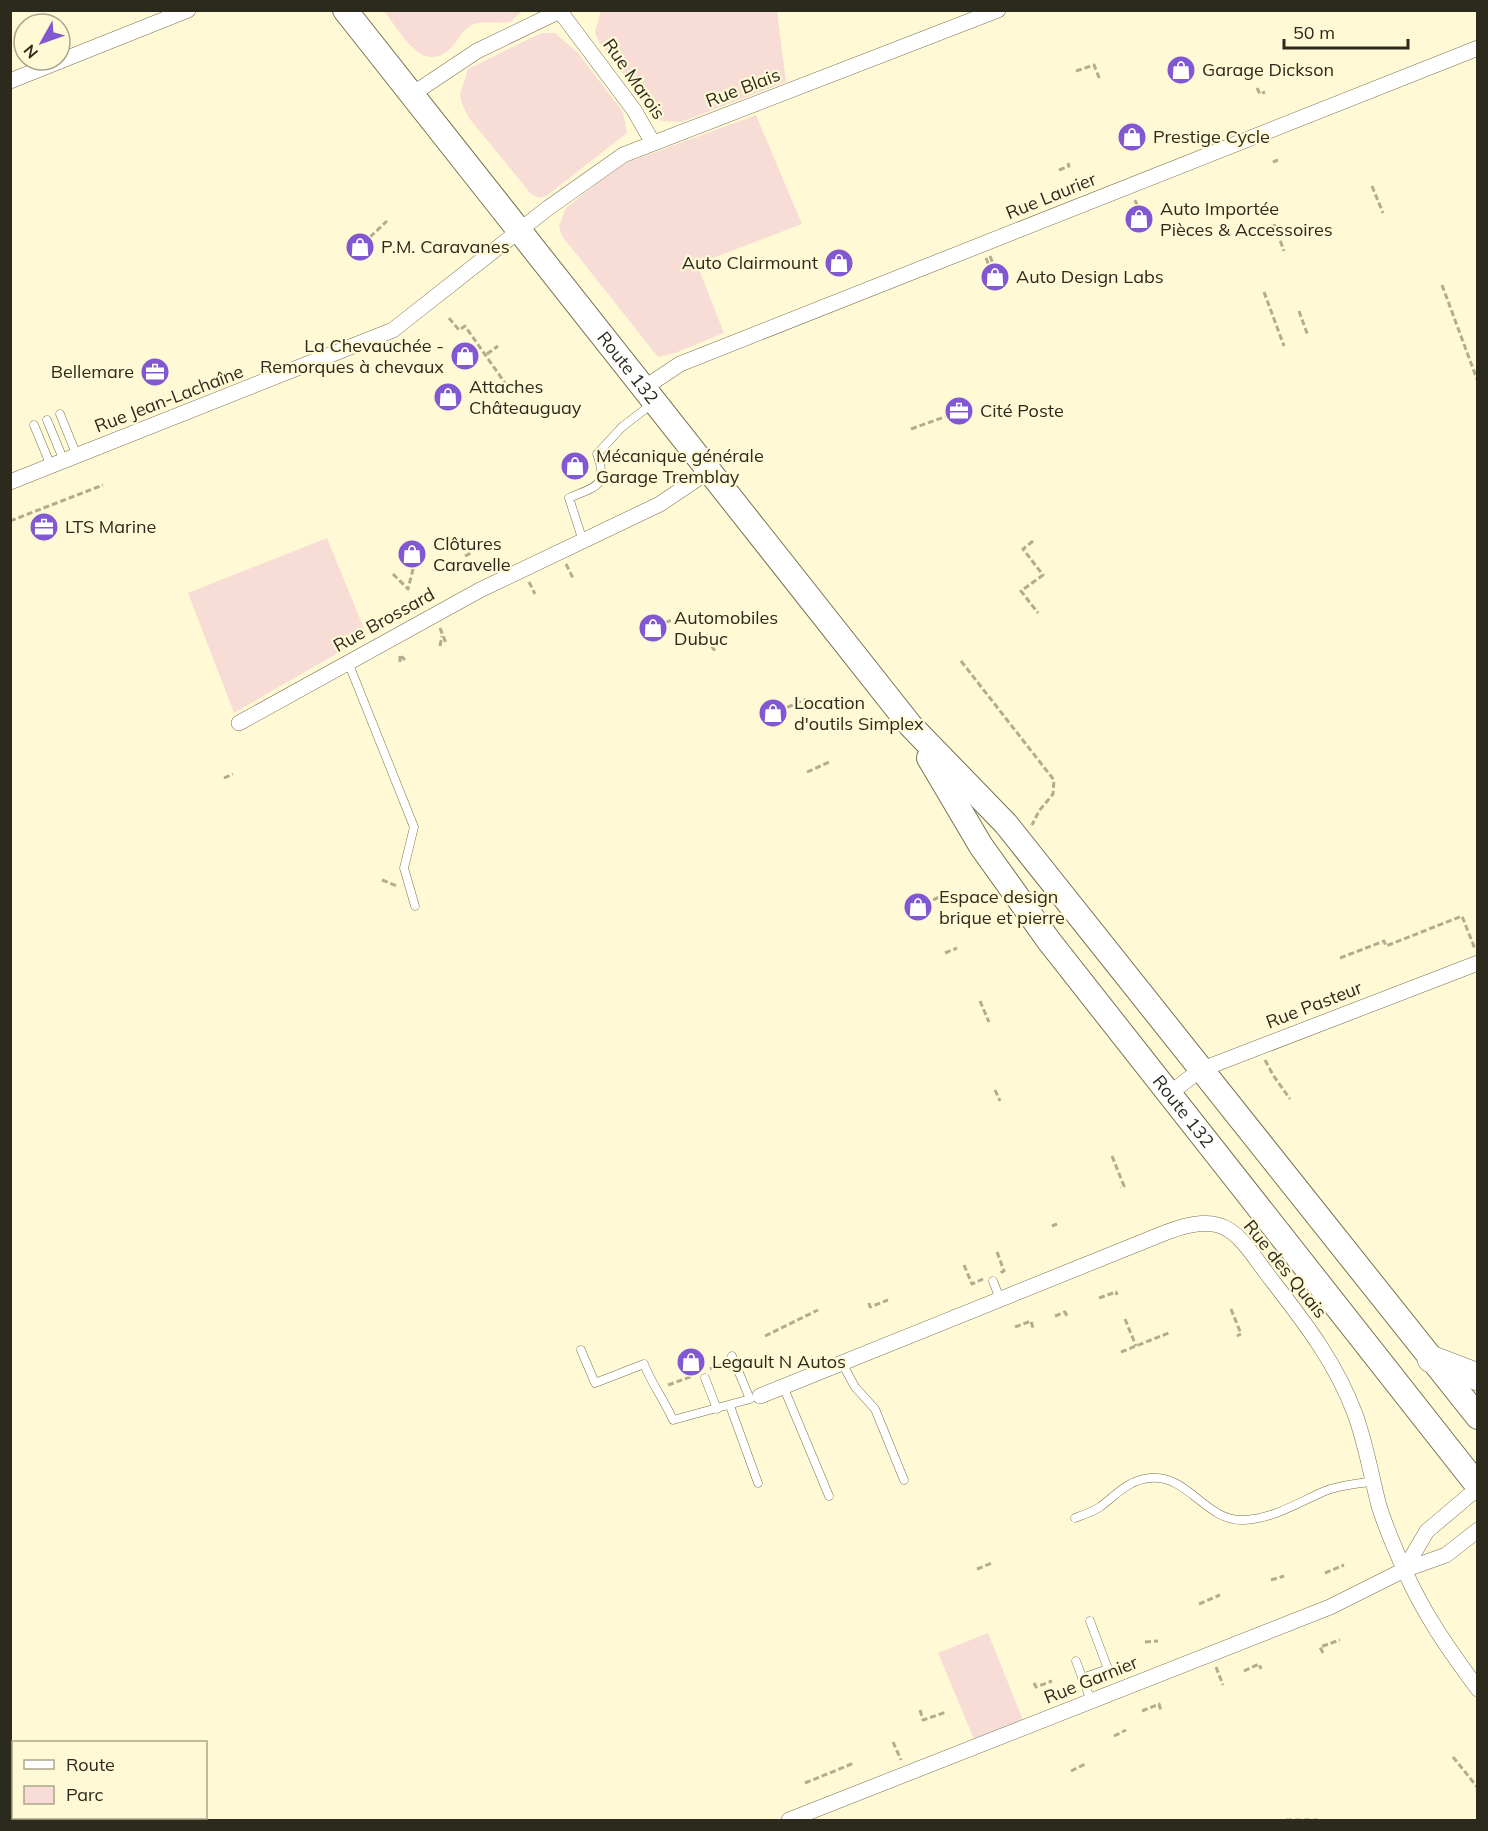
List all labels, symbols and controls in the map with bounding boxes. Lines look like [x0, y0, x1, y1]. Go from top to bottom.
north arrow [12, 12, 72, 72]
scale bar [1284, 12, 1408, 50]
text: 50 m [1293, 21, 1335, 44]
street label: Rue Marois [598, 34, 671, 124]
text: N [19, 41, 42, 63]
shop icon: Garage Dickson [1165, 54, 1197, 86]
place label: Garage Dickson [1202, 58, 1334, 81]
street label: Rue Blais [702, 63, 783, 112]
shop icon: Prestige Cycle [1116, 121, 1148, 153]
place label: Prestige Cycle [1153, 125, 1270, 148]
street label: Rue Laurier [1002, 167, 1100, 224]
place label: Auto Importée Pièces & Accessoires [1160, 197, 1333, 241]
shop icon: Auto Importée Pièces & Accessoires [1123, 203, 1155, 235]
shop icon: P.M. Caravanes [344, 231, 376, 263]
place label: P.M. Caravanes [381, 235, 510, 258]
shop icon: Auto Clairmount [823, 247, 855, 279]
place label: Auto Clairmount [682, 251, 818, 274]
shop icon: Auto Design Labs [979, 261, 1011, 293]
place label: Auto Design Labs [1016, 265, 1164, 288]
street label: Route 132 [592, 327, 664, 408]
place label: La Chevauchée - Remorques à chevaux [260, 334, 444, 378]
shop icon: La Chevauchée - Remorques à chevaux [449, 340, 481, 372]
office icon: Bellemare [139, 356, 171, 388]
place label: Bellemare [51, 360, 134, 383]
street label: Rue Jean-Lachaîne [91, 360, 247, 438]
place label: Attaches Châteauguay [469, 375, 582, 419]
shop icon: Attaches Châteauguay [432, 381, 464, 413]
office icon: Cité Poste [943, 395, 975, 427]
place label: Cité Poste [980, 399, 1064, 422]
place label: Mécanique générale Garage Tremblay [596, 444, 764, 488]
shop icon: Mécanique générale Garage Tremblay [559, 450, 591, 482]
office icon: LTS Marine [28, 511, 60, 543]
place label: LTS Marine [65, 515, 156, 538]
place label: Clôtures Caravelle [433, 532, 511, 576]
shop icon: Clôtures Caravelle [396, 538, 428, 570]
street label: Rue Brossard [329, 582, 438, 657]
place label: Automobiles Dubuc [674, 606, 778, 650]
shop icon: Automobiles Dubuc [637, 612, 669, 644]
place label: Location d'outils Simplex [794, 691, 924, 735]
shop icon: Location d'outils Simplex [757, 697, 789, 729]
place label: Espace design brique et pierre [939, 885, 1065, 929]
shop icon: Espace design brique et pierre [902, 891, 934, 923]
street label: Rue Pasteur [1262, 976, 1366, 1033]
street label: Route 132 [1148, 1070, 1219, 1152]
street label: Rue des Quais [1239, 1215, 1332, 1323]
shop icon: Legault N Autos [675, 1346, 707, 1378]
place label: Legault N Autos [712, 1350, 846, 1373]
street label: Rue Garnier [1041, 1650, 1141, 1709]
legend [12, 1741, 207, 1819]
text: Route [66, 1753, 115, 1776]
text: Parc [66, 1783, 104, 1806]

